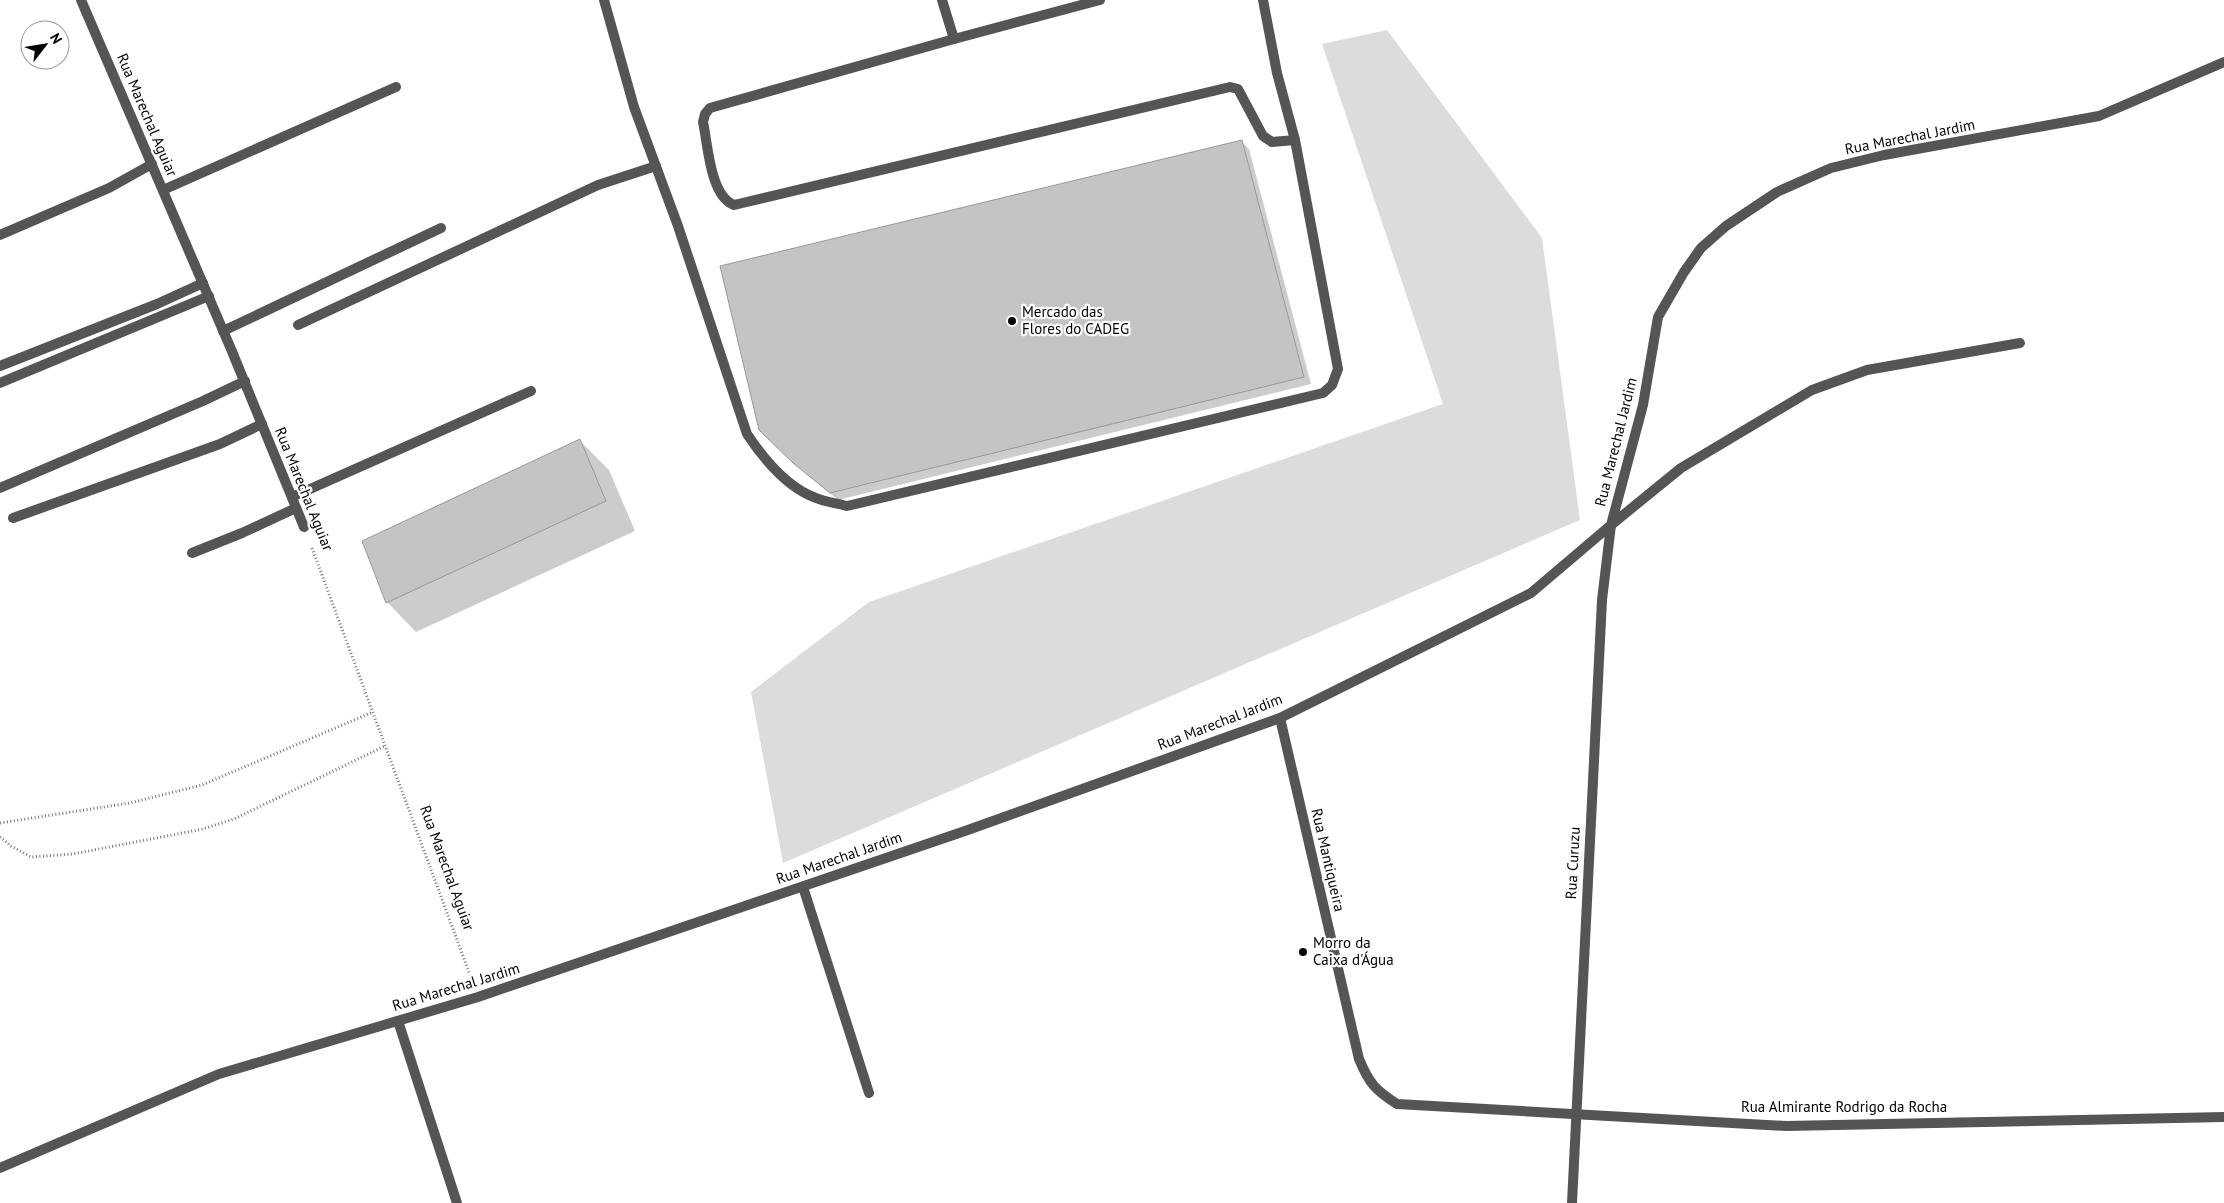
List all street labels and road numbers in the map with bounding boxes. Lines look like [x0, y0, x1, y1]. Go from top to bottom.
street label: Rua Marechal Aguiar [113, 50, 182, 179]
street label: Rua Marechal Jardim [1843, 115, 1977, 158]
street label: Rua Marechal Jardim [1590, 375, 1641, 508]
street label: Rua Marechal Aguiar [271, 424, 338, 553]
street label: Rua Marechal Jardim [1155, 689, 1285, 754]
street label: Rua Marechal Aguiar [416, 803, 479, 933]
street label: Rua Mantiqueira [1307, 806, 1350, 913]
street label: Rua Curuzu [1561, 826, 1584, 900]
street label: Rua Marechal Jardim [773, 827, 904, 888]
street label: Rua Marechal Jardim [390, 958, 522, 1015]
street label: Rua Almirante Rodrigo da Rocha [1741, 1097, 1947, 1116]

